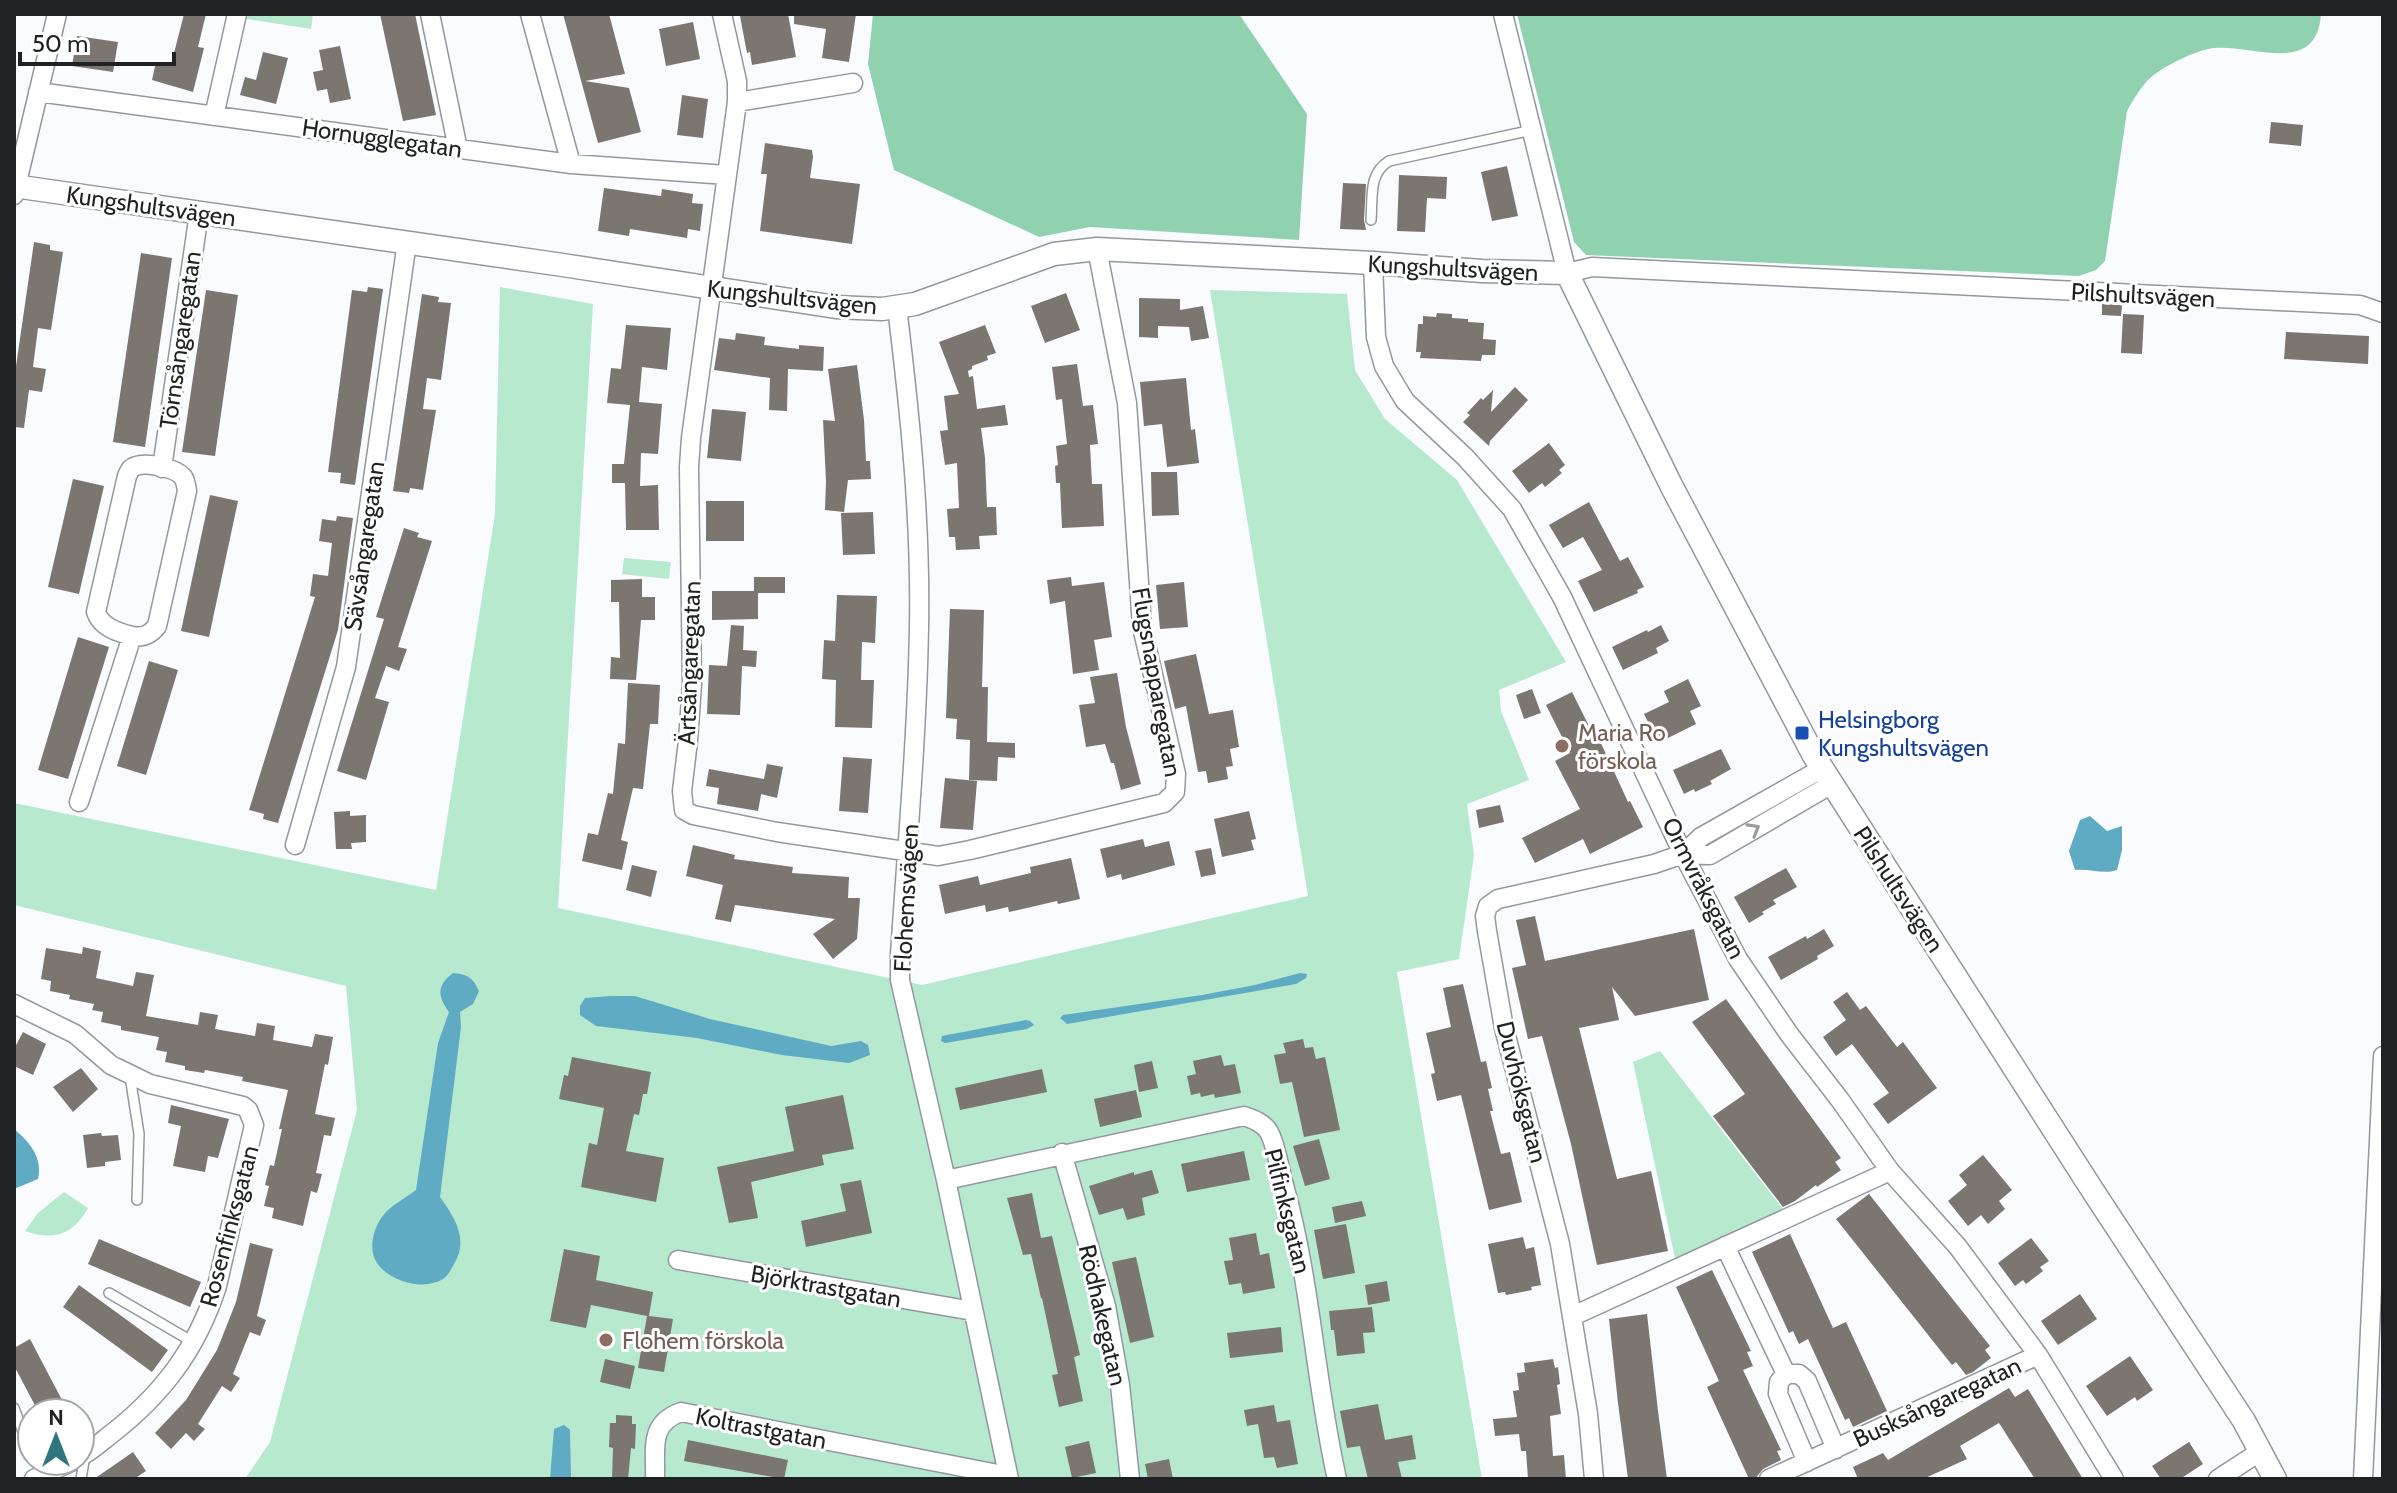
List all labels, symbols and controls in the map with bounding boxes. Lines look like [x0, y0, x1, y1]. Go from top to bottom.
scale bar [20, 16, 174, 66]
text: 50 m [32, 29, 88, 58]
street label: Hornugglegatan [300, 112, 464, 164]
street label: Kungshultsvägen [64, 180, 238, 232]
street label: Törnsångaregatan [153, 249, 207, 431]
street label: Kungshultsvägen [1367, 249, 1539, 287]
street label: Kungshultsvägen [706, 274, 878, 320]
street label: Pilshultsvägen [2070, 277, 2216, 313]
street label: Sävsångaregatan [338, 459, 390, 633]
street label: Ärtsångaregatan [672, 580, 706, 746]
street label: Flugsnapparegatan [1126, 585, 1188, 779]
place label: Helsingborg Kungshultsvägen [1818, 705, 1989, 762]
place label: Maria Ro förskola [1578, 718, 1666, 775]
marker: Helsingborg Kungshultsvägen [1793, 724, 1811, 742]
marker: Maria Ro förskola [1553, 737, 1571, 755]
street label: Ormvråksgatan [1656, 813, 1752, 963]
street label: Pilshultsvägen [1848, 821, 1950, 957]
street label: Flohemsvägen [888, 823, 924, 973]
one-way arrow [1746, 823, 1760, 839]
street label: Duvhöksgatan [1490, 1018, 1554, 1166]
street label: Rosenfinksgatan [193, 1142, 265, 1310]
street label: Pilfinksgatan [1258, 1146, 1318, 1276]
street label: Rödhakegatan [1073, 1242, 1133, 1388]
street label: Björktrastgatan [749, 1259, 903, 1313]
place label: Flohem förskola [622, 1326, 785, 1355]
marker: Flohem förskola [597, 1331, 615, 1349]
street label: Busksångaregatan [1849, 1350, 2025, 1454]
north arrow [16, 1397, 96, 1477]
street label: Koltrastgatan [693, 1401, 829, 1455]
text: N [48, 1404, 64, 1431]

